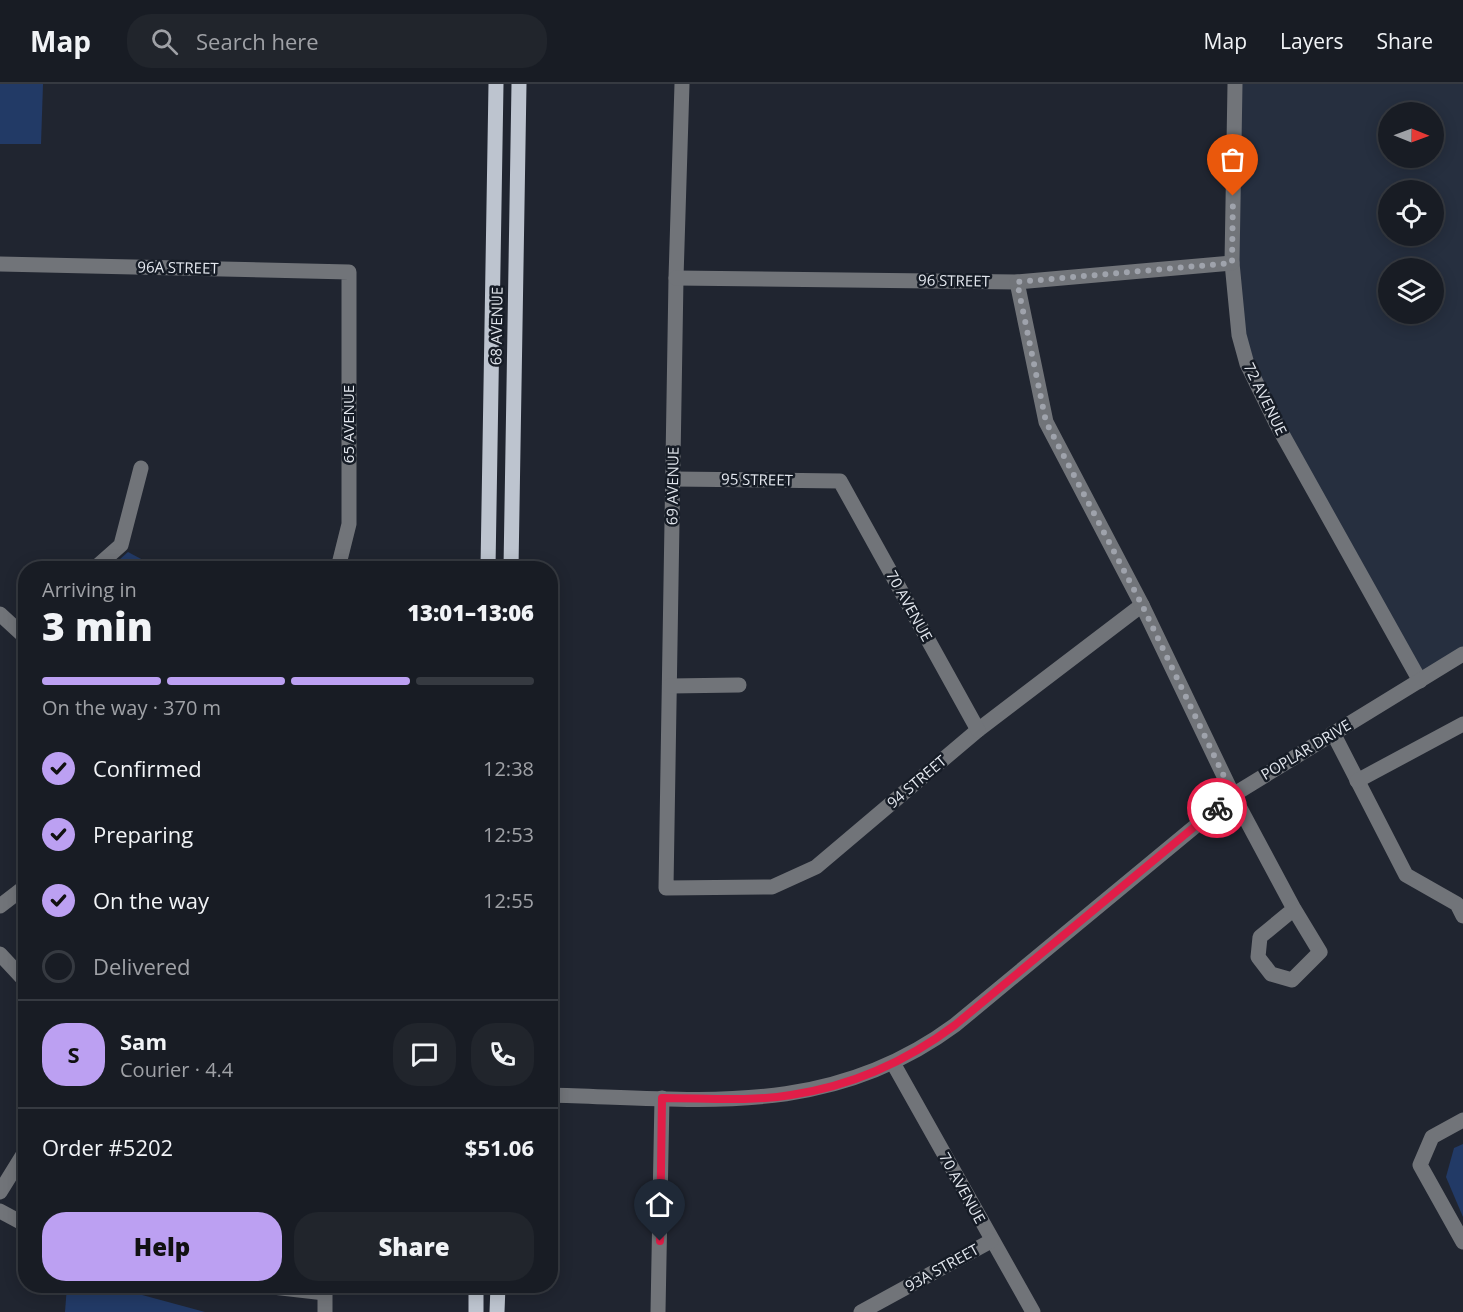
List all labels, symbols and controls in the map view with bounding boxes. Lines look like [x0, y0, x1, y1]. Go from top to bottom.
search box [127, 14, 547, 68]
text: Map [30, 22, 91, 60]
icon: search [148, 25, 181, 58]
text: Search here [196, 26, 319, 56]
text: Map [1204, 27, 1247, 55]
text: Layers [1280, 27, 1344, 55]
text: Share [1377, 27, 1433, 55]
north arrow [1378, 102, 1444, 168]
map controls [1378, 102, 1444, 324]
pin [1207, 134, 1258, 196]
icon: bag [1216, 143, 1249, 176]
button: locate [1378, 180, 1444, 246]
street label: 96A STREET [137, 256, 220, 278]
button: layers [1378, 258, 1444, 324]
street label: 96 STREET [918, 269, 991, 291]
street label: 68 AVENUE [485, 287, 507, 365]
street label: 72 AVENUE [1240, 359, 1292, 438]
street label: 65 AVENUE [338, 385, 358, 463]
street label: 69 AVENUE [661, 447, 683, 525]
street label: 95 STREET [721, 468, 794, 490]
street label: 70 AVENUE [882, 566, 938, 645]
text: Arriving in [42, 576, 137, 603]
text: 13:01–13:06 [407, 597, 534, 627]
text: 3 min [42, 599, 153, 652]
text: On the way · 370 m [42, 694, 221, 721]
street label: POPLAR DRIVE [1257, 714, 1354, 784]
street label: 94 STREET [882, 750, 951, 812]
icon: check [42, 752, 75, 785]
text: Confirmed [93, 753, 202, 783]
text: 12:38 [483, 755, 534, 782]
courier [1187, 778, 1247, 838]
icon: bike [1201, 792, 1234, 825]
icon: check [42, 818, 75, 851]
text: Preparing [93, 819, 193, 849]
text: 12:53 [483, 821, 534, 848]
icon: check [42, 884, 75, 917]
text: On the way [93, 885, 209, 915]
text: 12:55 [483, 887, 534, 914]
text: Delivered [93, 951, 191, 981]
button: chat [393, 1023, 456, 1086]
button: phone [471, 1023, 534, 1086]
text: Sam [120, 1026, 167, 1056]
text: S [67, 1039, 80, 1069]
text: Courier · 4.4 [120, 1056, 233, 1083]
text: Order #5202 [42, 1132, 173, 1162]
text: $51.06 [465, 1132, 534, 1162]
street label: 70 AVENUE [935, 1148, 991, 1227]
pin [634, 1179, 685, 1241]
icon: home [643, 1188, 676, 1221]
button: Help [42, 1212, 282, 1281]
button: Share [294, 1212, 534, 1281]
street label: 93A STREET [901, 1238, 983, 1296]

